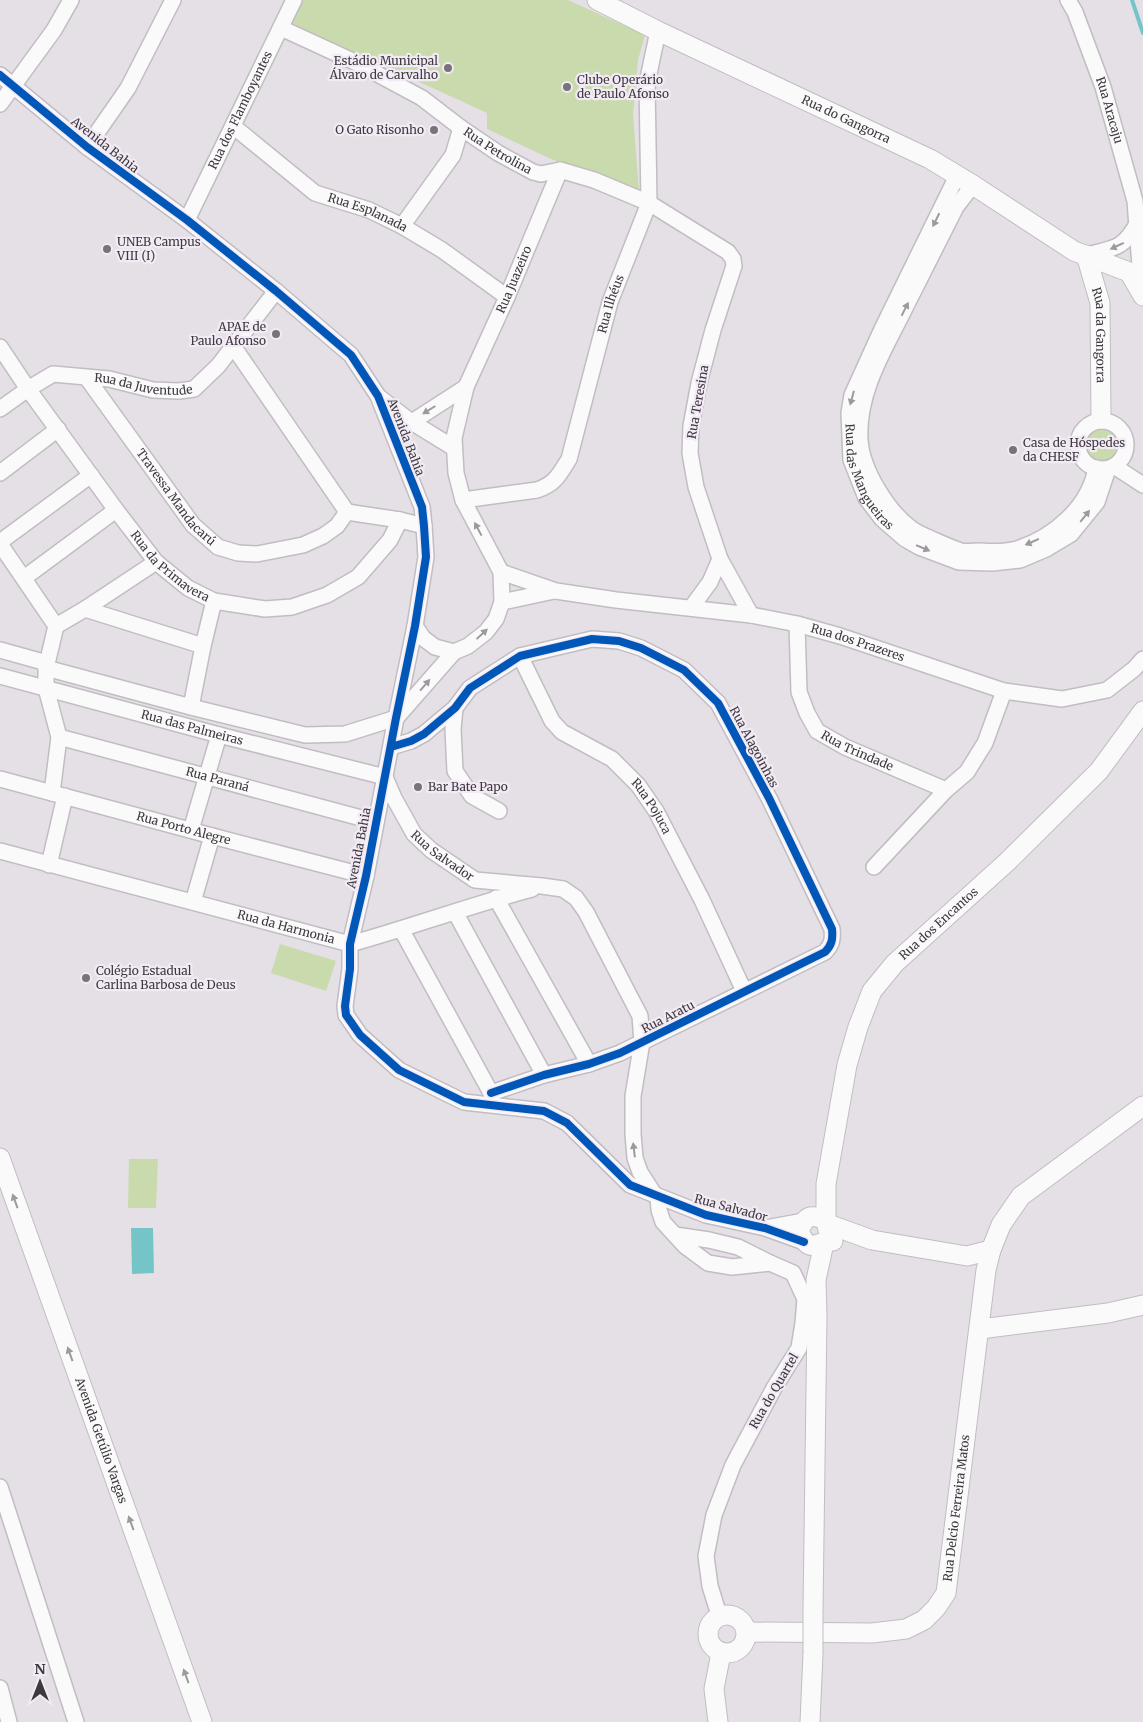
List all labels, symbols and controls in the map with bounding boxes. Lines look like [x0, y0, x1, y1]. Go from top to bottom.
street label: Rua dos Flamboyantes [205, 48, 275, 172]
place label: Estádio Municipal Álvaro de Carvalho [328, 53, 438, 82]
marker: Estádio Municipal Álvaro de Carvalho [442, 62, 454, 74]
place label: Clube Operário de Paulo Afonso [577, 72, 669, 101]
street label: Rua Aracaju [1093, 75, 1127, 146]
marker: Clube Operário de Paulo Afonso [561, 81, 573, 93]
street label: Rua do Gangorra [799, 92, 893, 146]
street label: Avenida Bahia [68, 113, 143, 176]
place label: O Gato Risonho [335, 122, 424, 137]
marker: O Gato Risonho [428, 124, 440, 136]
street label: Rua Petrolina [461, 124, 535, 177]
street label: Rua Esplanada [326, 190, 411, 235]
one-way arrow [931, 213, 939, 227]
place label: UNEB Campus VIII (I) [116, 234, 201, 263]
one-way arrow [1110, 242, 1124, 250]
marker: UNEB Campus VIII (I) [101, 243, 113, 255]
street label: Rua Juazeiro [493, 243, 535, 315]
street label: Rua Ilhéus [594, 272, 627, 335]
street label: Rua da Gangorra [1089, 285, 1109, 384]
one-way arrow [901, 302, 909, 316]
place label: APAE de Paulo Afonso [190, 319, 266, 348]
marker: APAE de Paulo Afonso [270, 328, 282, 340]
street label: Rua Teresina [684, 363, 711, 440]
street label: Rua da Juventude [94, 370, 193, 398]
one-way arrow [848, 391, 856, 406]
street label: Avenida Bahia [384, 395, 428, 478]
one-way arrow [422, 405, 435, 414]
street label: Rua das Mangueiras [842, 423, 897, 533]
place label: Casa de Hóspedes da CHESF [1023, 435, 1125, 464]
marker: Casa de Hóspedes da CHESF [1007, 444, 1019, 456]
street label: Travessa Mandacarú [133, 446, 219, 549]
one-way arrow [1080, 510, 1091, 523]
one-way arrow [474, 522, 482, 537]
street label: Rua da Primavera [128, 527, 213, 605]
one-way arrow [1025, 538, 1039, 546]
one-way arrow [916, 545, 930, 553]
street label: Rua dos Prazeres [809, 620, 907, 664]
one-way arrow [476, 628, 488, 640]
one-way arrow [419, 679, 431, 691]
street label: Rua Alagoinhas [727, 704, 782, 790]
street label: Rua das Palmeiras [140, 706, 245, 748]
street label: Rua Trindade [819, 727, 896, 774]
street label: Rua Paraná [184, 763, 251, 795]
street label: Rua Pojuca [629, 775, 675, 837]
place label: Bar Bate Papo [428, 779, 508, 794]
marker: Bar Bate Papo [412, 781, 424, 793]
street label: Avenida Bahia [343, 806, 374, 891]
street label: Rua Porto Alegre [135, 808, 232, 848]
street label: Rua Salvador [408, 827, 478, 884]
street label: Rua dos Encantos [896, 884, 981, 963]
street label: Rua da Harmonia [236, 906, 337, 947]
place label: Colégio Estadual Carlina Barbosa de Deus [96, 963, 236, 992]
marker: Colégio Estadual Carlina Barbosa de Deus [80, 972, 92, 984]
street label: Rua Aratu [639, 997, 697, 1036]
one-way arrow [630, 1142, 638, 1158]
street label: Rua Salvador [693, 1191, 770, 1225]
one-way arrow [11, 1193, 18, 1208]
one-way arrow [66, 1346, 73, 1361]
street label: Rua do Quartel [746, 1350, 801, 1431]
street label: Avenida Getúlio Vargas [72, 1374, 131, 1505]
street label: Rua Delcio Ferreira Matos [939, 1433, 973, 1582]
one-way arrow [127, 1515, 135, 1530]
north arrow [15, 1657, 65, 1707]
text: N [34, 1660, 46, 1678]
one-way arrow [182, 1668, 190, 1683]

